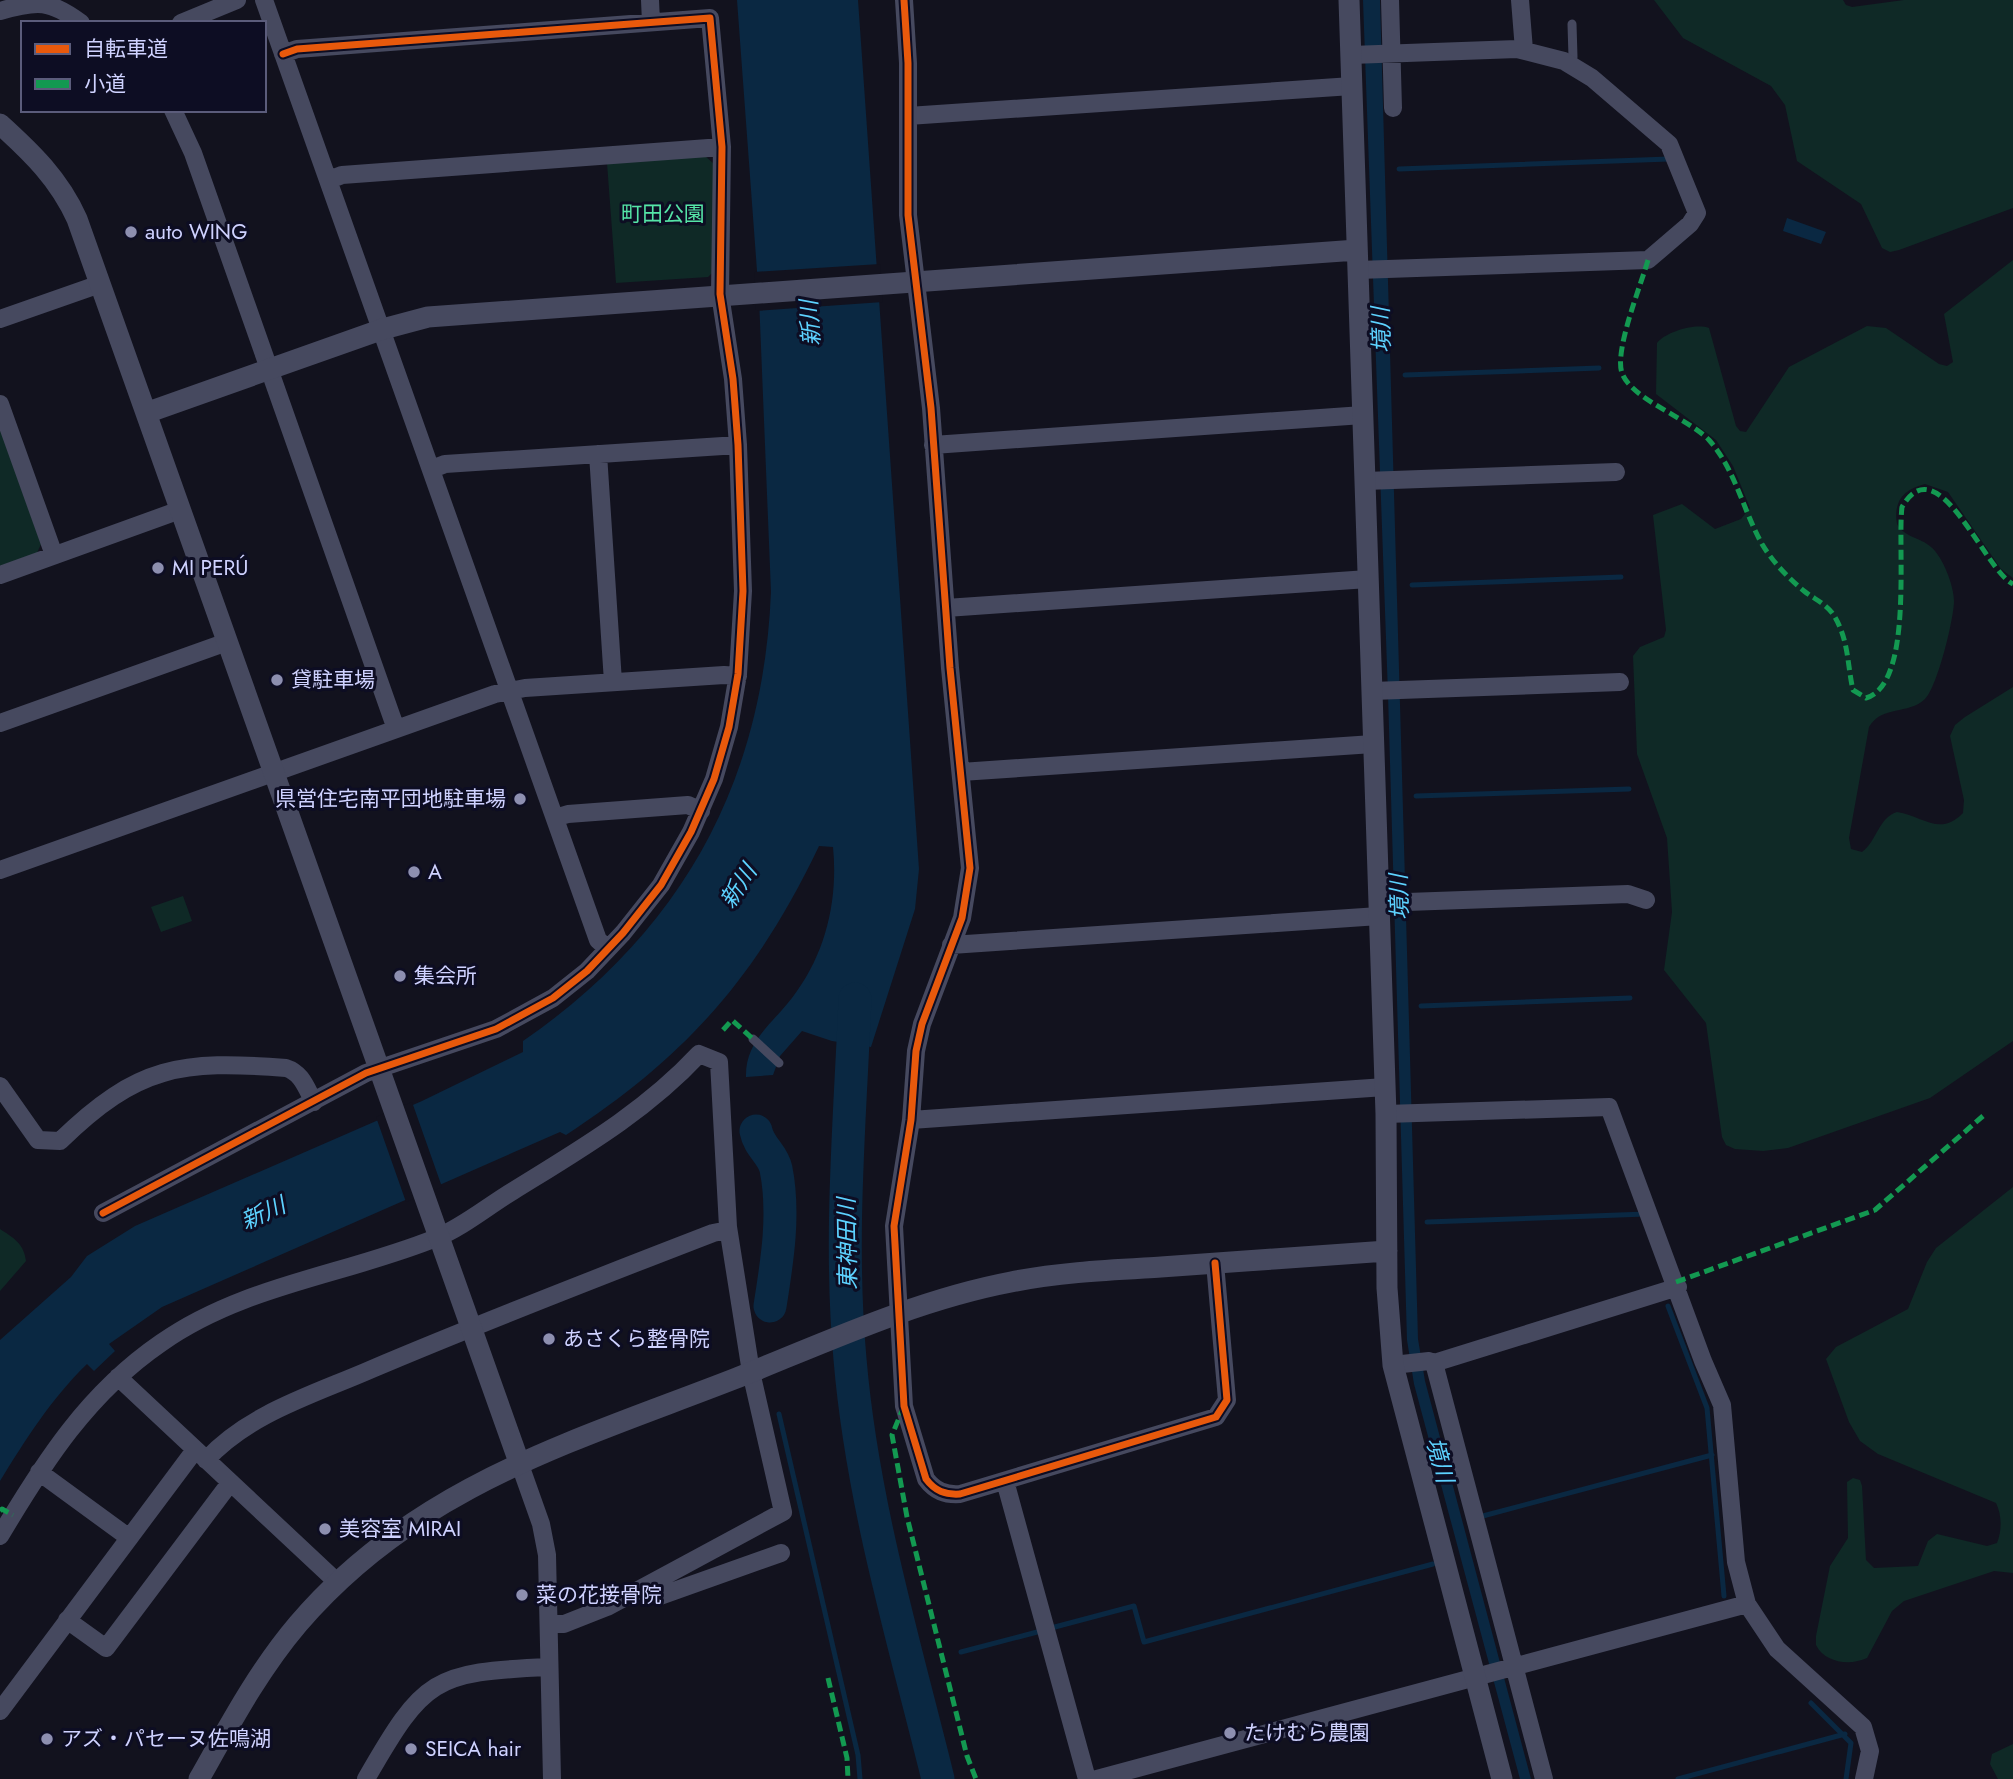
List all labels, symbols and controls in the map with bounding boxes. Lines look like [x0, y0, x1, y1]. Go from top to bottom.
legend [21, 21, 266, 112]
text: 自転車道 [84, 34, 168, 64]
text: 小道 [84, 69, 126, 99]
park label: 町田公園 [621, 199, 705, 229]
place label: auto WING [145, 217, 247, 247]
marker: auto WING [123, 224, 139, 240]
water label: 新川 [791, 296, 829, 347]
water label: 境川 [1363, 303, 1399, 354]
place label: MI PERÚ [172, 553, 248, 583]
marker: MI PERÚ [150, 560, 166, 576]
place label: 貸駐車場 [291, 665, 375, 695]
marker: 貸駐車場 [269, 672, 285, 688]
place label: 県営住宅南平団地駐車場 [275, 784, 506, 814]
marker: 県営住宅南平団地駐車場 [512, 791, 528, 807]
water label: 新川 [711, 855, 766, 915]
place label: A [428, 857, 442, 887]
marker: A [406, 864, 422, 880]
water label: 境川 [1381, 870, 1417, 921]
place label: 集会所 [414, 961, 477, 991]
marker: 集会所 [392, 968, 408, 984]
water label: 新川 [235, 1187, 294, 1238]
water label: 東神田川 [829, 1195, 865, 1290]
place label: あさくら整骨院 [563, 1324, 710, 1354]
marker: あさくら整骨院 [541, 1331, 557, 1347]
water label: 境川 [1418, 1433, 1463, 1490]
place label: 美容室 MIRAI [339, 1514, 461, 1544]
marker: 美容室 MIRAI [317, 1521, 333, 1537]
place label: 菜の花接骨院 [536, 1580, 662, 1610]
marker: 菜の花接骨院 [514, 1587, 530, 1603]
place label: たけむら農園 [1244, 1718, 1370, 1748]
place label: アズ・パセーヌ佐鳴湖 [61, 1724, 271, 1754]
marker: たけむら農園 [1222, 1725, 1238, 1741]
marker: アズ・パセーヌ佐鳴湖 [39, 1731, 55, 1747]
place label: SEICA hair [425, 1734, 522, 1764]
marker: SEICA hair [403, 1741, 419, 1757]

